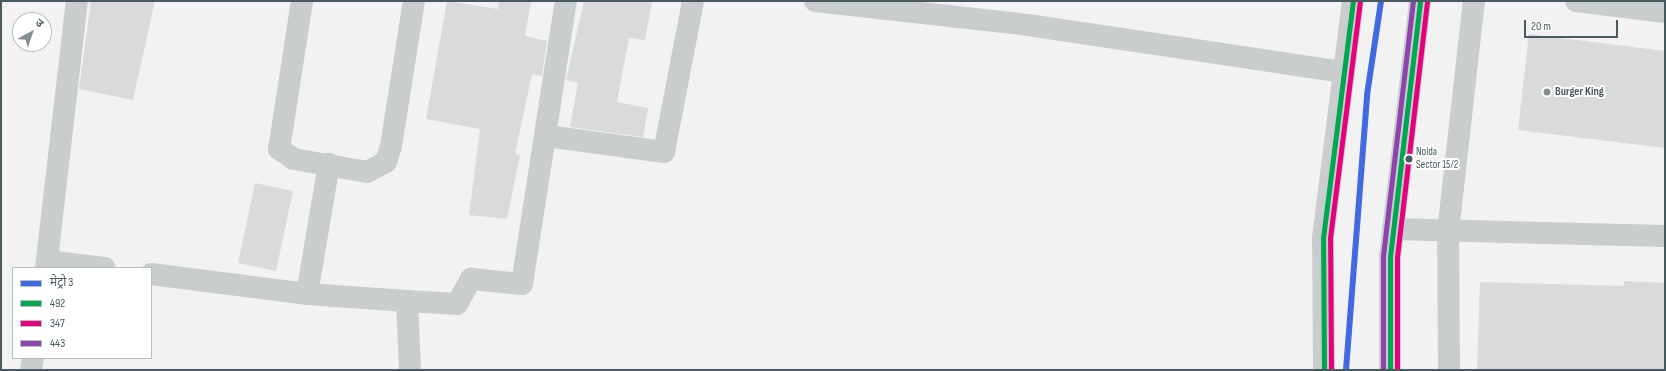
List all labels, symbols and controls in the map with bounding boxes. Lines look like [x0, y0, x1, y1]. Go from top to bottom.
north arrow [12, 12, 52, 52]
scale bar [1526, 12, 1620, 38]
text: उ [33, 16, 46, 30]
text: 20 m [1531, 19, 1551, 34]
place label: Burger King [1555, 85, 1604, 99]
marker: Burger King [1542, 87, 1552, 97]
place label: Noida Sector 15/2 [1416, 146, 1458, 172]
marker: Noida Sector 15/2 [1404, 154, 1414, 164]
legend [12, 267, 152, 359]
text: मेट्रो 3 [50, 275, 73, 290]
text: 492 [50, 296, 65, 311]
text: 347 [50, 316, 65, 331]
text: 443 [50, 336, 65, 351]

